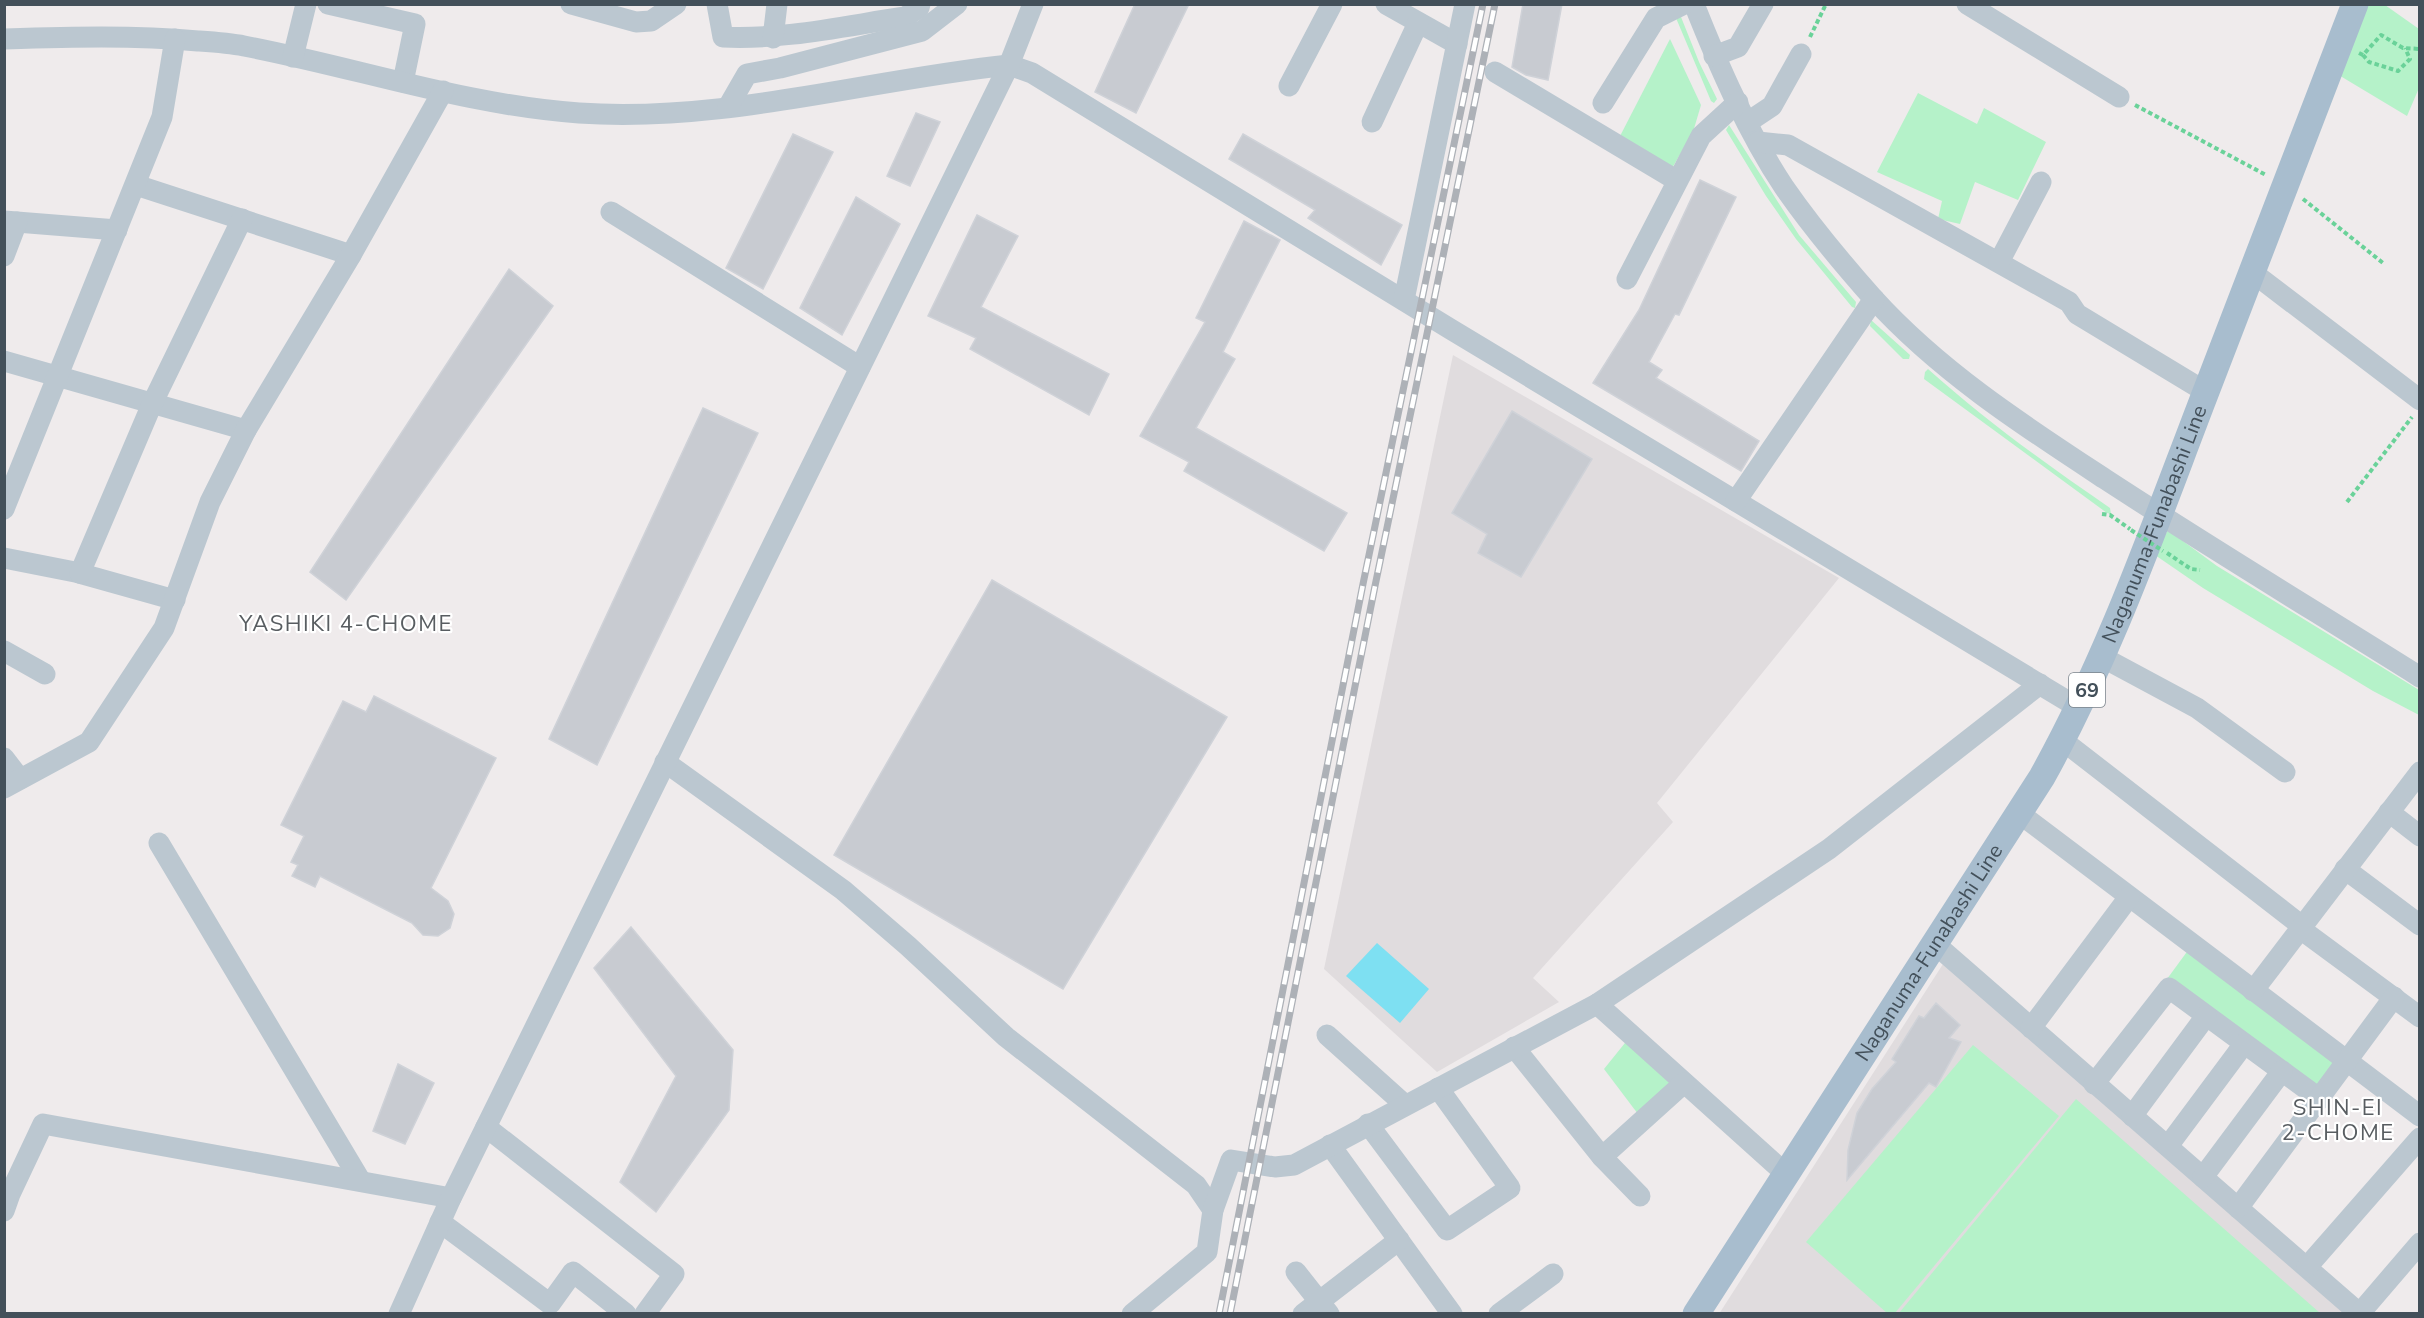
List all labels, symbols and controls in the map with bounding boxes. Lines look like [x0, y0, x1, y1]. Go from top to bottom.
street label: Naganuma-Funabashi Line [2095, 401, 2214, 647]
district label: YASHIKI 4-CHOME [238, 609, 453, 639]
road number: 69 [2069, 673, 2105, 707]
street label: Naganuma-Funabashi Line [1849, 839, 2009, 1067]
district label: SHIN-EI 2-CHOME [2281, 1093, 2395, 1148]

